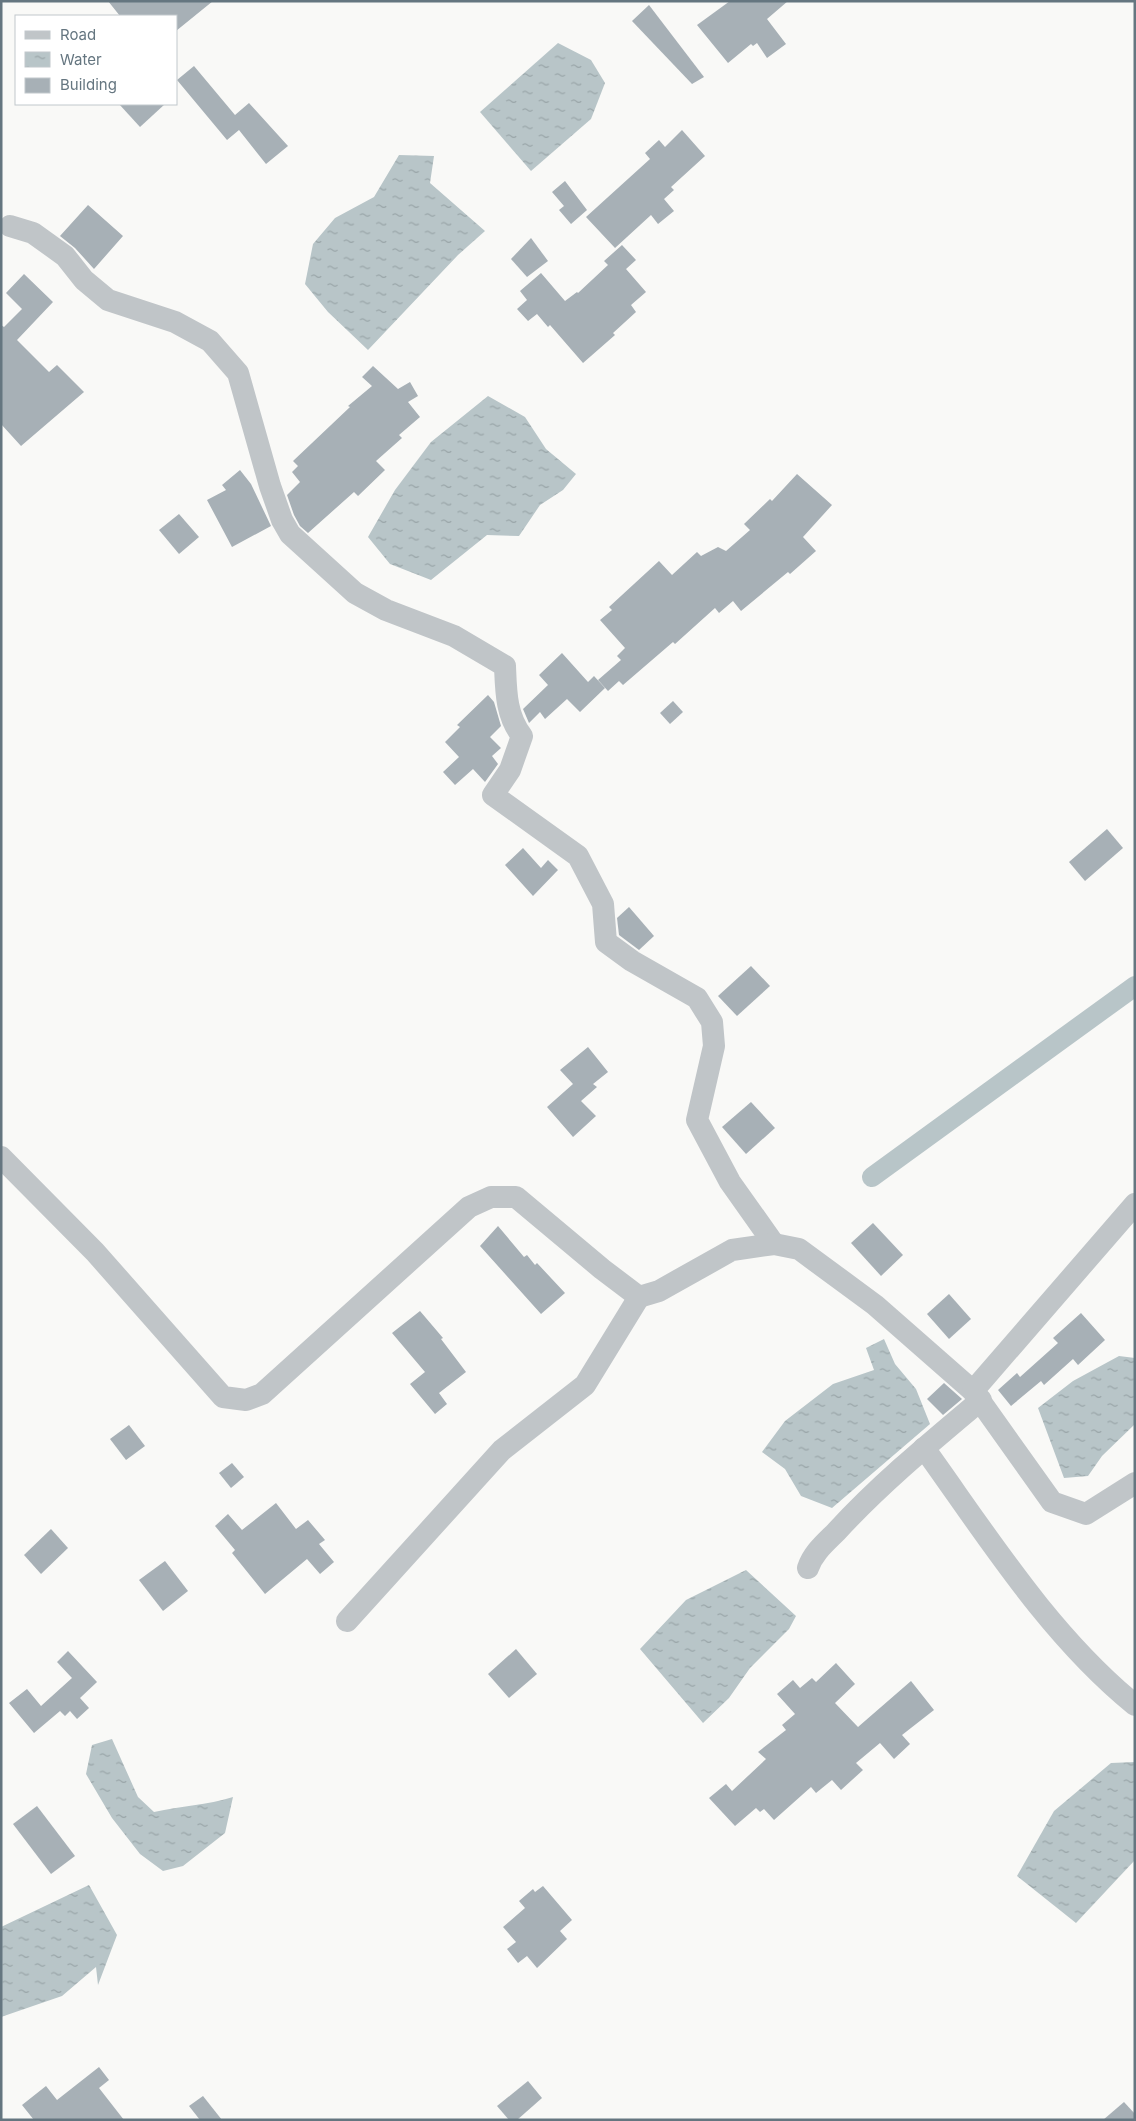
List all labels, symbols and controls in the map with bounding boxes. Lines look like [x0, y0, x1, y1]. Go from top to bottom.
legend [15, 15, 178, 105]
text: Road [60, 25, 96, 44]
text: Water [60, 50, 102, 69]
text: Building [60, 75, 117, 94]

